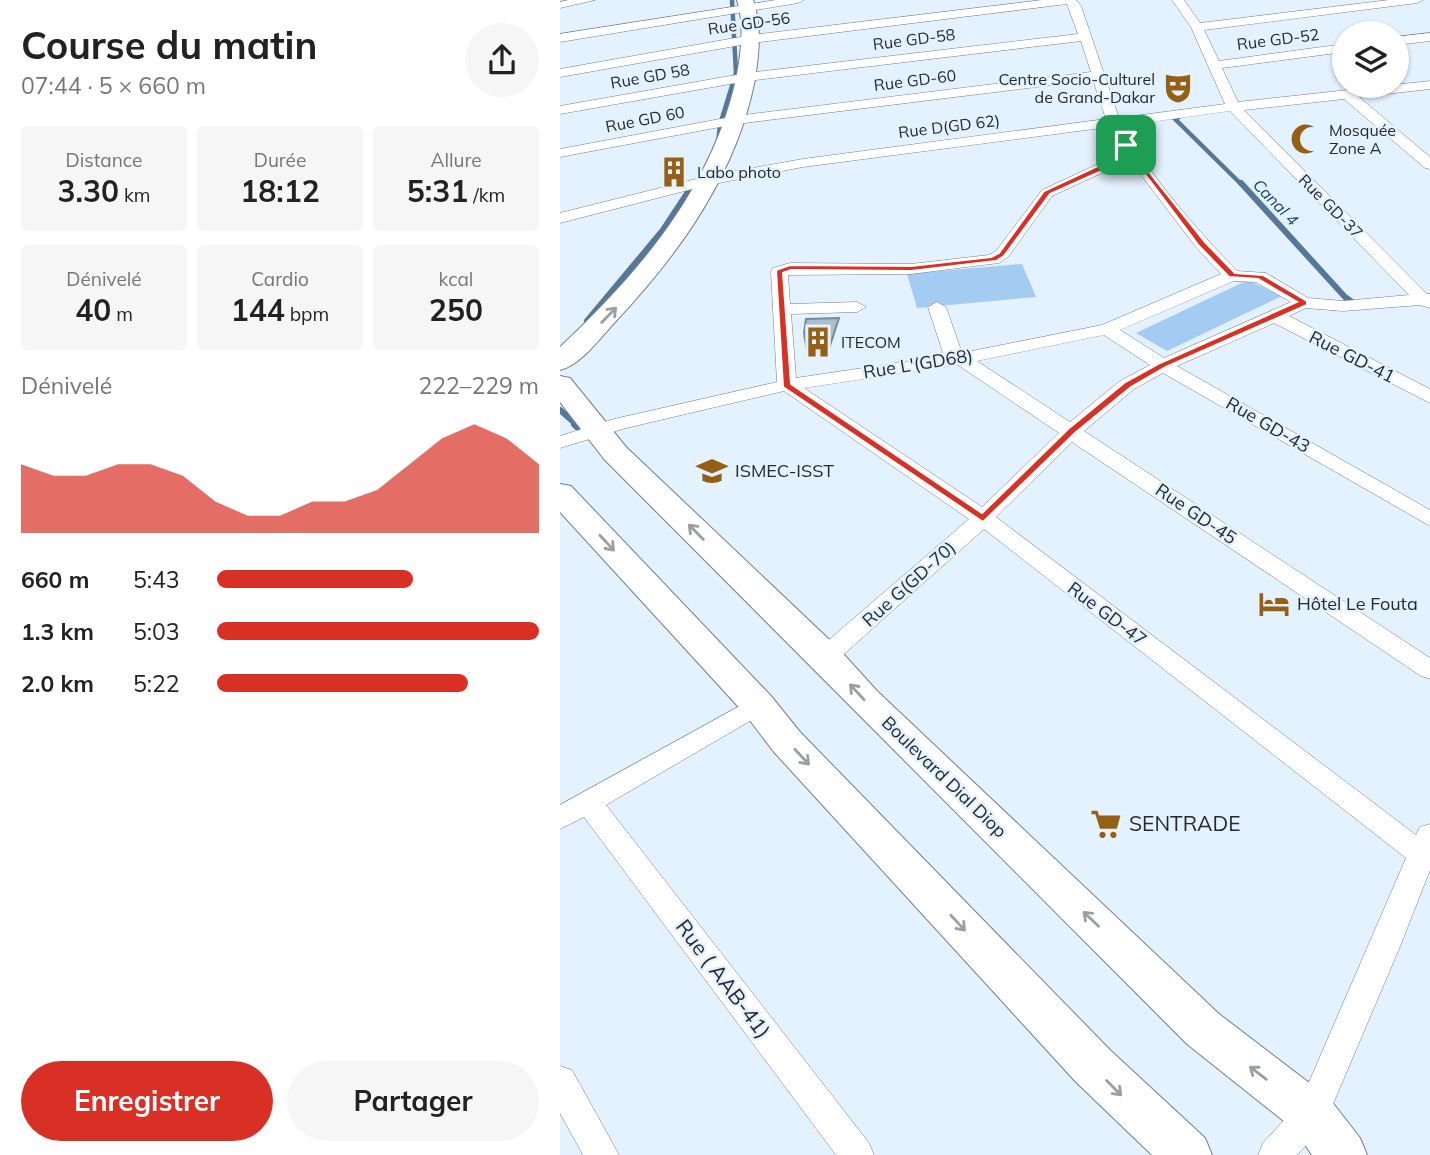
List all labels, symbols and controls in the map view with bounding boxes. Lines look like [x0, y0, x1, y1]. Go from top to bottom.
street label: Rue GD-56 [707, 7, 791, 39]
text: Course du matin [21, 21, 317, 69]
map controls [1332, 21, 1409, 98]
button: layers [1332, 21, 1409, 98]
button: share [465, 23, 539, 97]
street label: Rue GD-58 [872, 24, 956, 54]
street label: Rue GD-52 [1236, 24, 1320, 54]
street label: Rue GD 58 [609, 59, 691, 93]
street label: Rue GD-60 [873, 65, 957, 95]
place label: Centre Socio-Culturel de Grand-Dakar [998, 69, 1155, 107]
text: 07:44 · 5 × 660 m [21, 71, 206, 100]
theatre icon: Centre Socio-Culturel de Grand-Dakar [1161, 71, 1195, 105]
street label: Rue GD 60 [604, 102, 686, 136]
street label: Rue D(GD 62) [897, 110, 1001, 142]
pin [1096, 115, 1156, 175]
place label: Mosquée Zone A [1329, 120, 1396, 158]
mosque icon: Mosquée Zone A [1289, 122, 1323, 156]
icon: arrive [1107, 126, 1145, 164]
text: Distance [66, 148, 142, 172]
text: Durée [254, 148, 306, 172]
text: Allure [430, 148, 482, 172]
building icon: Labo photo [657, 155, 691, 189]
place label: Labo photo [697, 162, 781, 182]
street label: Rue GD-37 [1295, 170, 1367, 242]
text: 3.30 [58, 172, 119, 210]
text: 18:12 [240, 172, 320, 210]
text: 5:31 [407, 172, 468, 210]
water label: Canal 4 [1249, 175, 1303, 230]
text: km [119, 183, 150, 207]
text: /km [468, 183, 505, 207]
text: Dénivelé [66, 267, 142, 291]
text: Cardio [251, 267, 309, 291]
text: kcal [439, 267, 473, 291]
text: 40 [75, 291, 111, 329]
text: 144 [231, 291, 285, 329]
text: 250 [429, 291, 483, 329]
text: m [111, 302, 133, 326]
text: bpm [285, 302, 329, 326]
one-way arrow [601, 307, 618, 324]
building icon: ITECOM [801, 325, 835, 359]
street label: Rue GD-41 [1305, 325, 1399, 388]
place label: ITECOM [841, 332, 901, 352]
street label: Rue L'(GD68) [861, 343, 974, 384]
text: Dénivelé [21, 371, 112, 400]
text: 222–229 m [418, 371, 539, 400]
street label: Rue GD-43 [1222, 391, 1314, 458]
school or university icon: ISMEC-ISST [695, 454, 729, 488]
place label: ISMEC-ISST [735, 459, 834, 482]
street label: Rue GD-45 [1151, 478, 1242, 549]
one-way arrow [687, 524, 704, 541]
one-way arrow [599, 534, 615, 552]
street label: Rue G(GD-70) [857, 536, 960, 632]
text: 660 m [21, 565, 89, 594]
text: 5:43 [133, 565, 180, 594]
street label: Rue GD-47 [1063, 576, 1151, 651]
hotel icon: Hôtel Le Fouta [1257, 587, 1291, 621]
place label: Hôtel Le Fouta [1297, 592, 1418, 615]
text: 1.3 km [21, 617, 94, 646]
text: 5:03 [133, 617, 180, 646]
text: 2.0 km [21, 669, 94, 698]
text: 5:22 [133, 669, 180, 698]
one-way arrow [849, 683, 865, 701]
street label: Boulevard Dial Diop [877, 711, 1012, 842]
one-way arrow [794, 748, 810, 766]
supermarket icon: SENTRADE [1089, 807, 1123, 841]
place label: SENTRADE [1129, 810, 1241, 836]
one-way arrow [1083, 910, 1100, 927]
street label: Rue ( AAB-41) [671, 914, 777, 1043]
one-way arrow [949, 914, 966, 931]
button: Enregistrer [21, 1061, 273, 1141]
button: Partager [287, 1061, 539, 1141]
one-way arrow [1249, 1065, 1268, 1080]
one-way arrow [1106, 1079, 1123, 1096]

